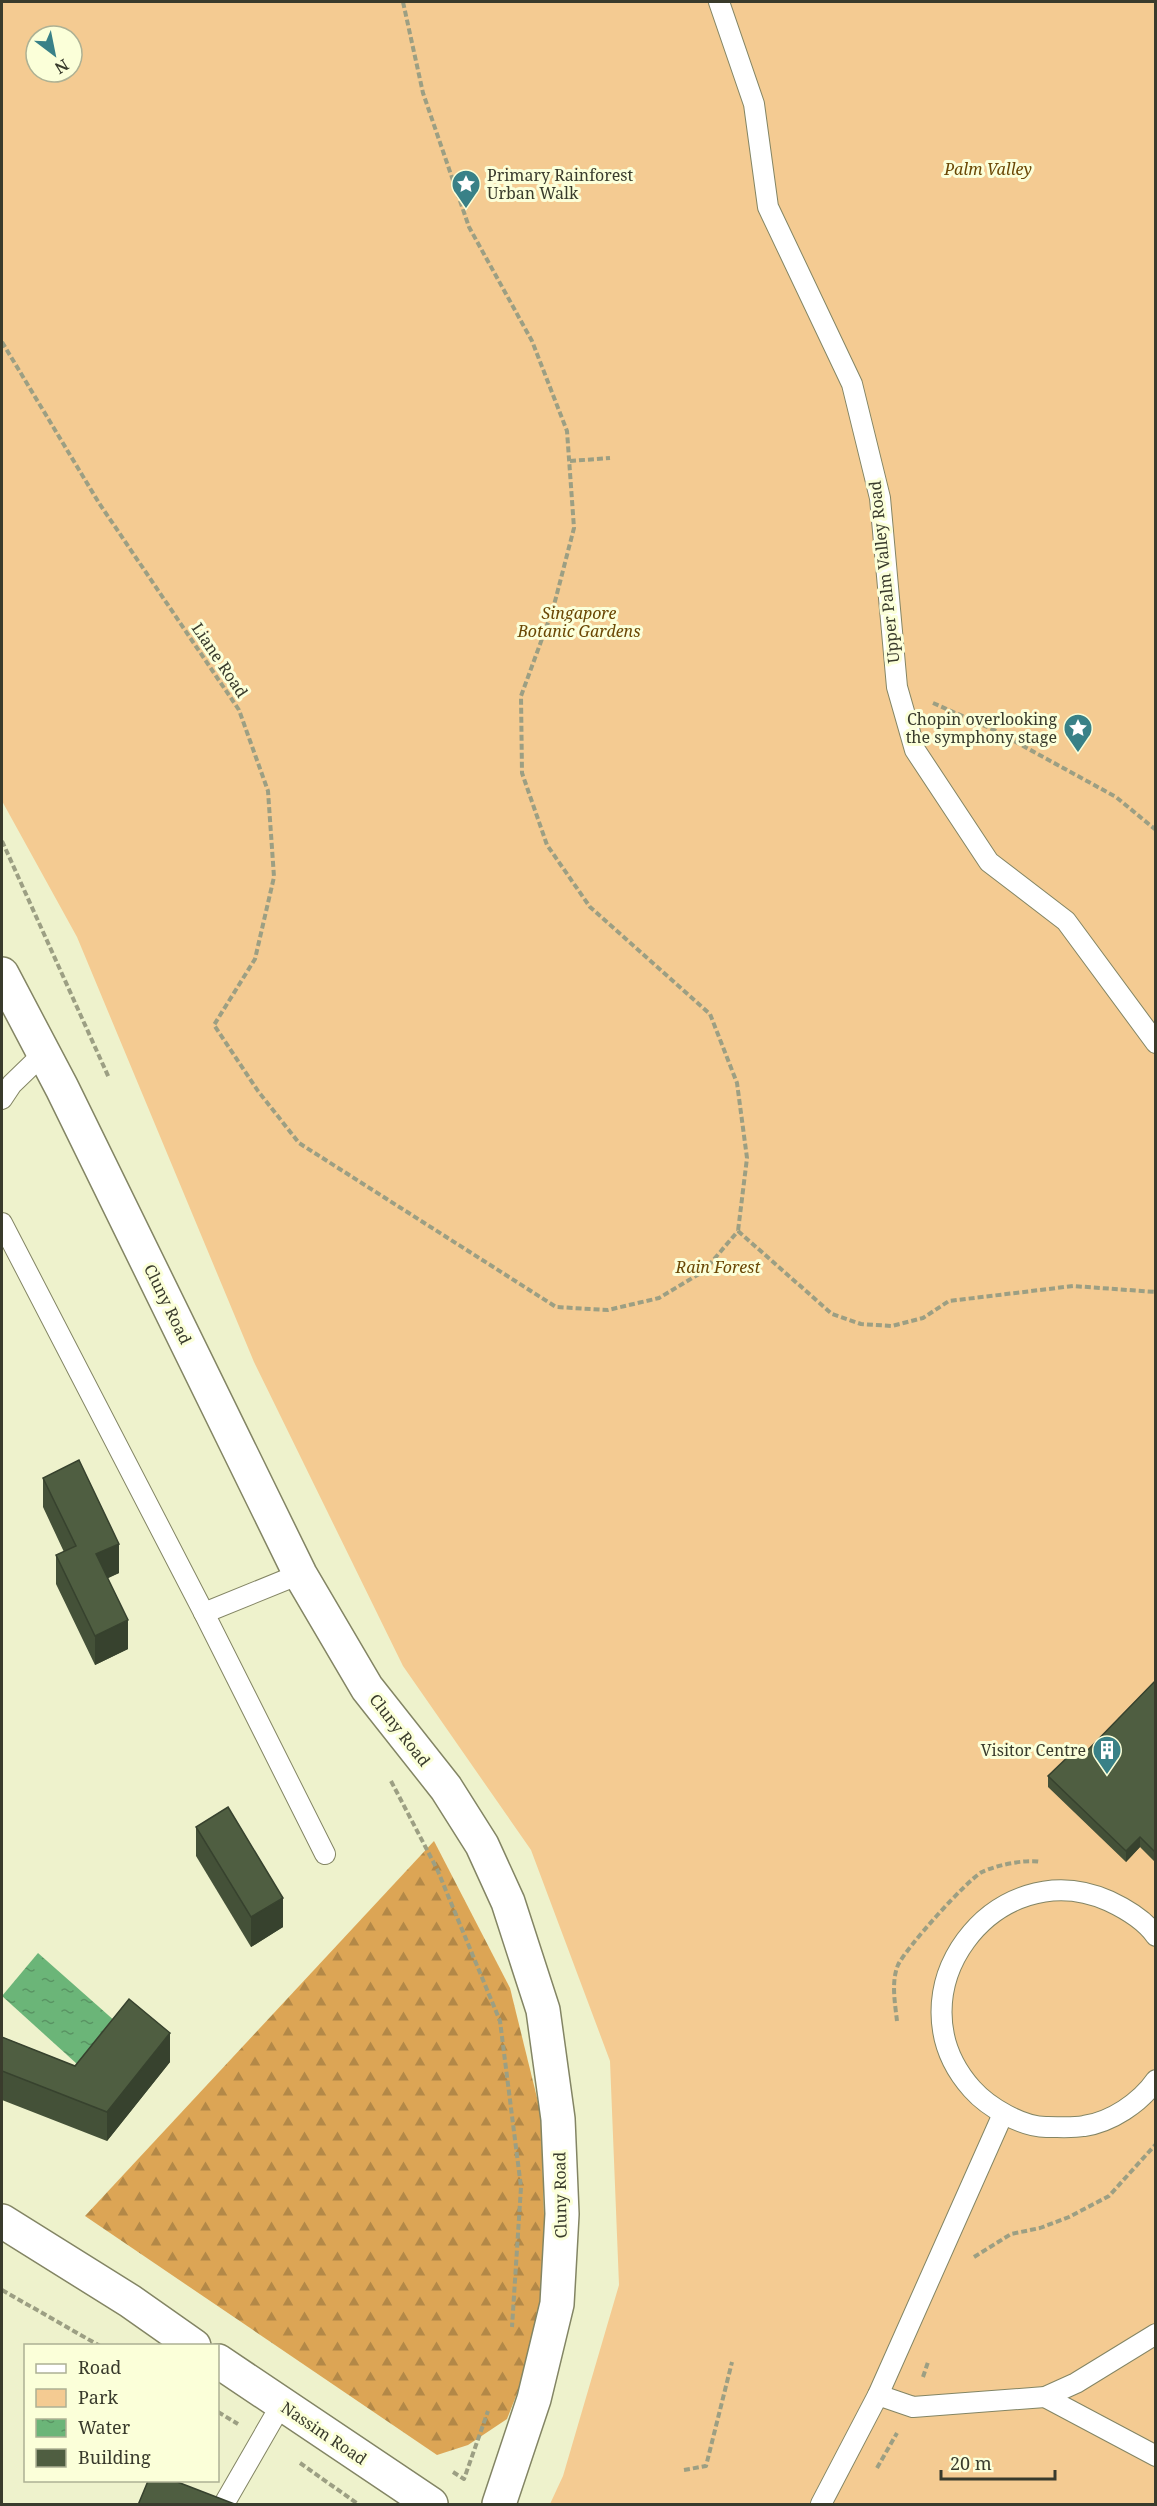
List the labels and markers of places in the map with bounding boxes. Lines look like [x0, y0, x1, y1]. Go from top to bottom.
place label: Primary Rainforest Urban Walk [487, 164, 634, 204]
place icon: Primary Rainforest Urban Walk [450, 168, 482, 210]
place label: Chopin overlooking the symphony stage [906, 708, 1057, 748]
place icon: Chopin overlooking the symphony stage [1062, 712, 1094, 754]
building icon: Visitor Centre [1091, 1734, 1123, 1776]
place label: Visitor Centre [981, 1739, 1086, 1761]

